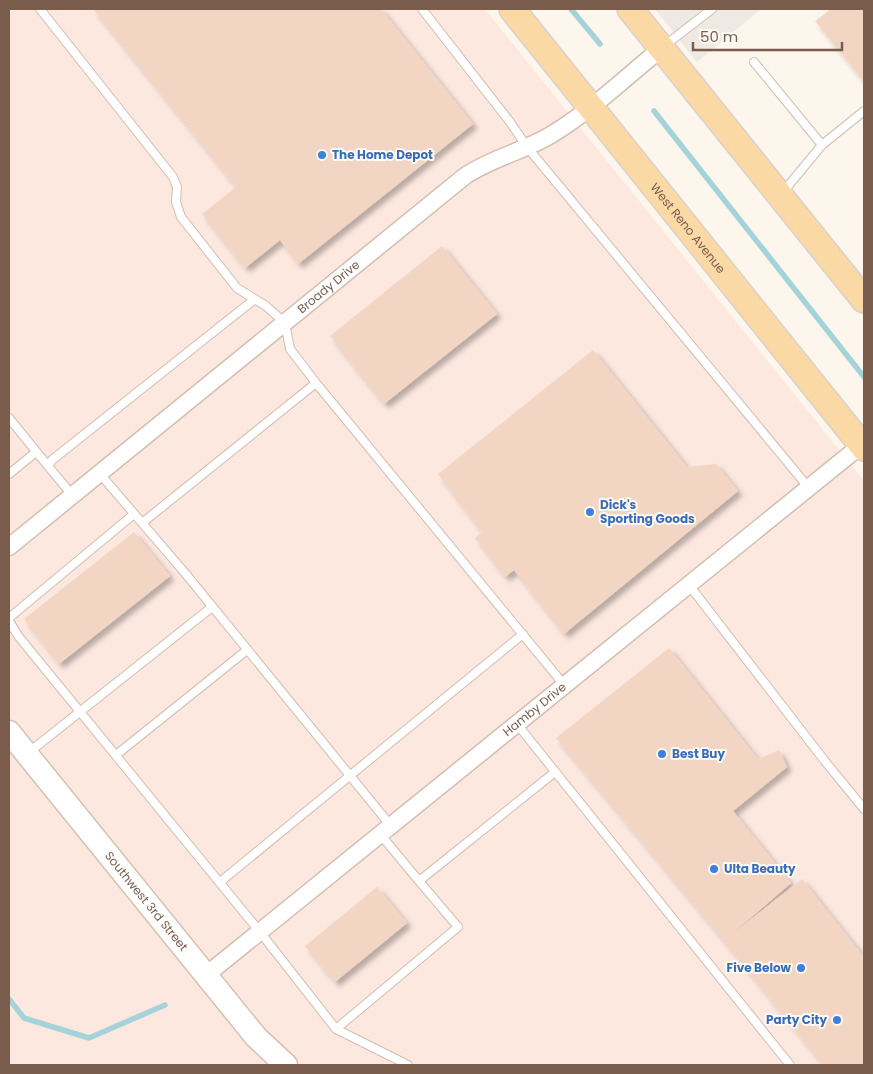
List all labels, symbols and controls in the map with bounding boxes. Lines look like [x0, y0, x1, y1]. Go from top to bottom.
scale bar [693, 20, 842, 52]
text: 50 m [700, 26, 738, 47]
place label: The Home Depot [332, 146, 433, 163]
marker: The Home Depot [316, 149, 328, 161]
street label: West Reno Avenue [647, 179, 730, 277]
street label: Broady Drive [293, 256, 363, 317]
place label: Dick's Sporting Goods [600, 496, 695, 527]
marker: Dick's Sporting Goods [584, 506, 596, 518]
street label: Hamby Drive [499, 678, 570, 740]
place label: Best Buy [672, 745, 725, 762]
marker: Best Buy [656, 748, 668, 760]
street label: Southwest 3rd Street [101, 848, 192, 955]
place label: Ulta Beauty [724, 860, 796, 877]
marker: Ulta Beauty [708, 863, 720, 875]
place label: Five Below [727, 959, 792, 976]
marker: Five Below [795, 962, 807, 974]
place label: Party City [766, 1011, 827, 1028]
marker: Party City [831, 1014, 843, 1026]

